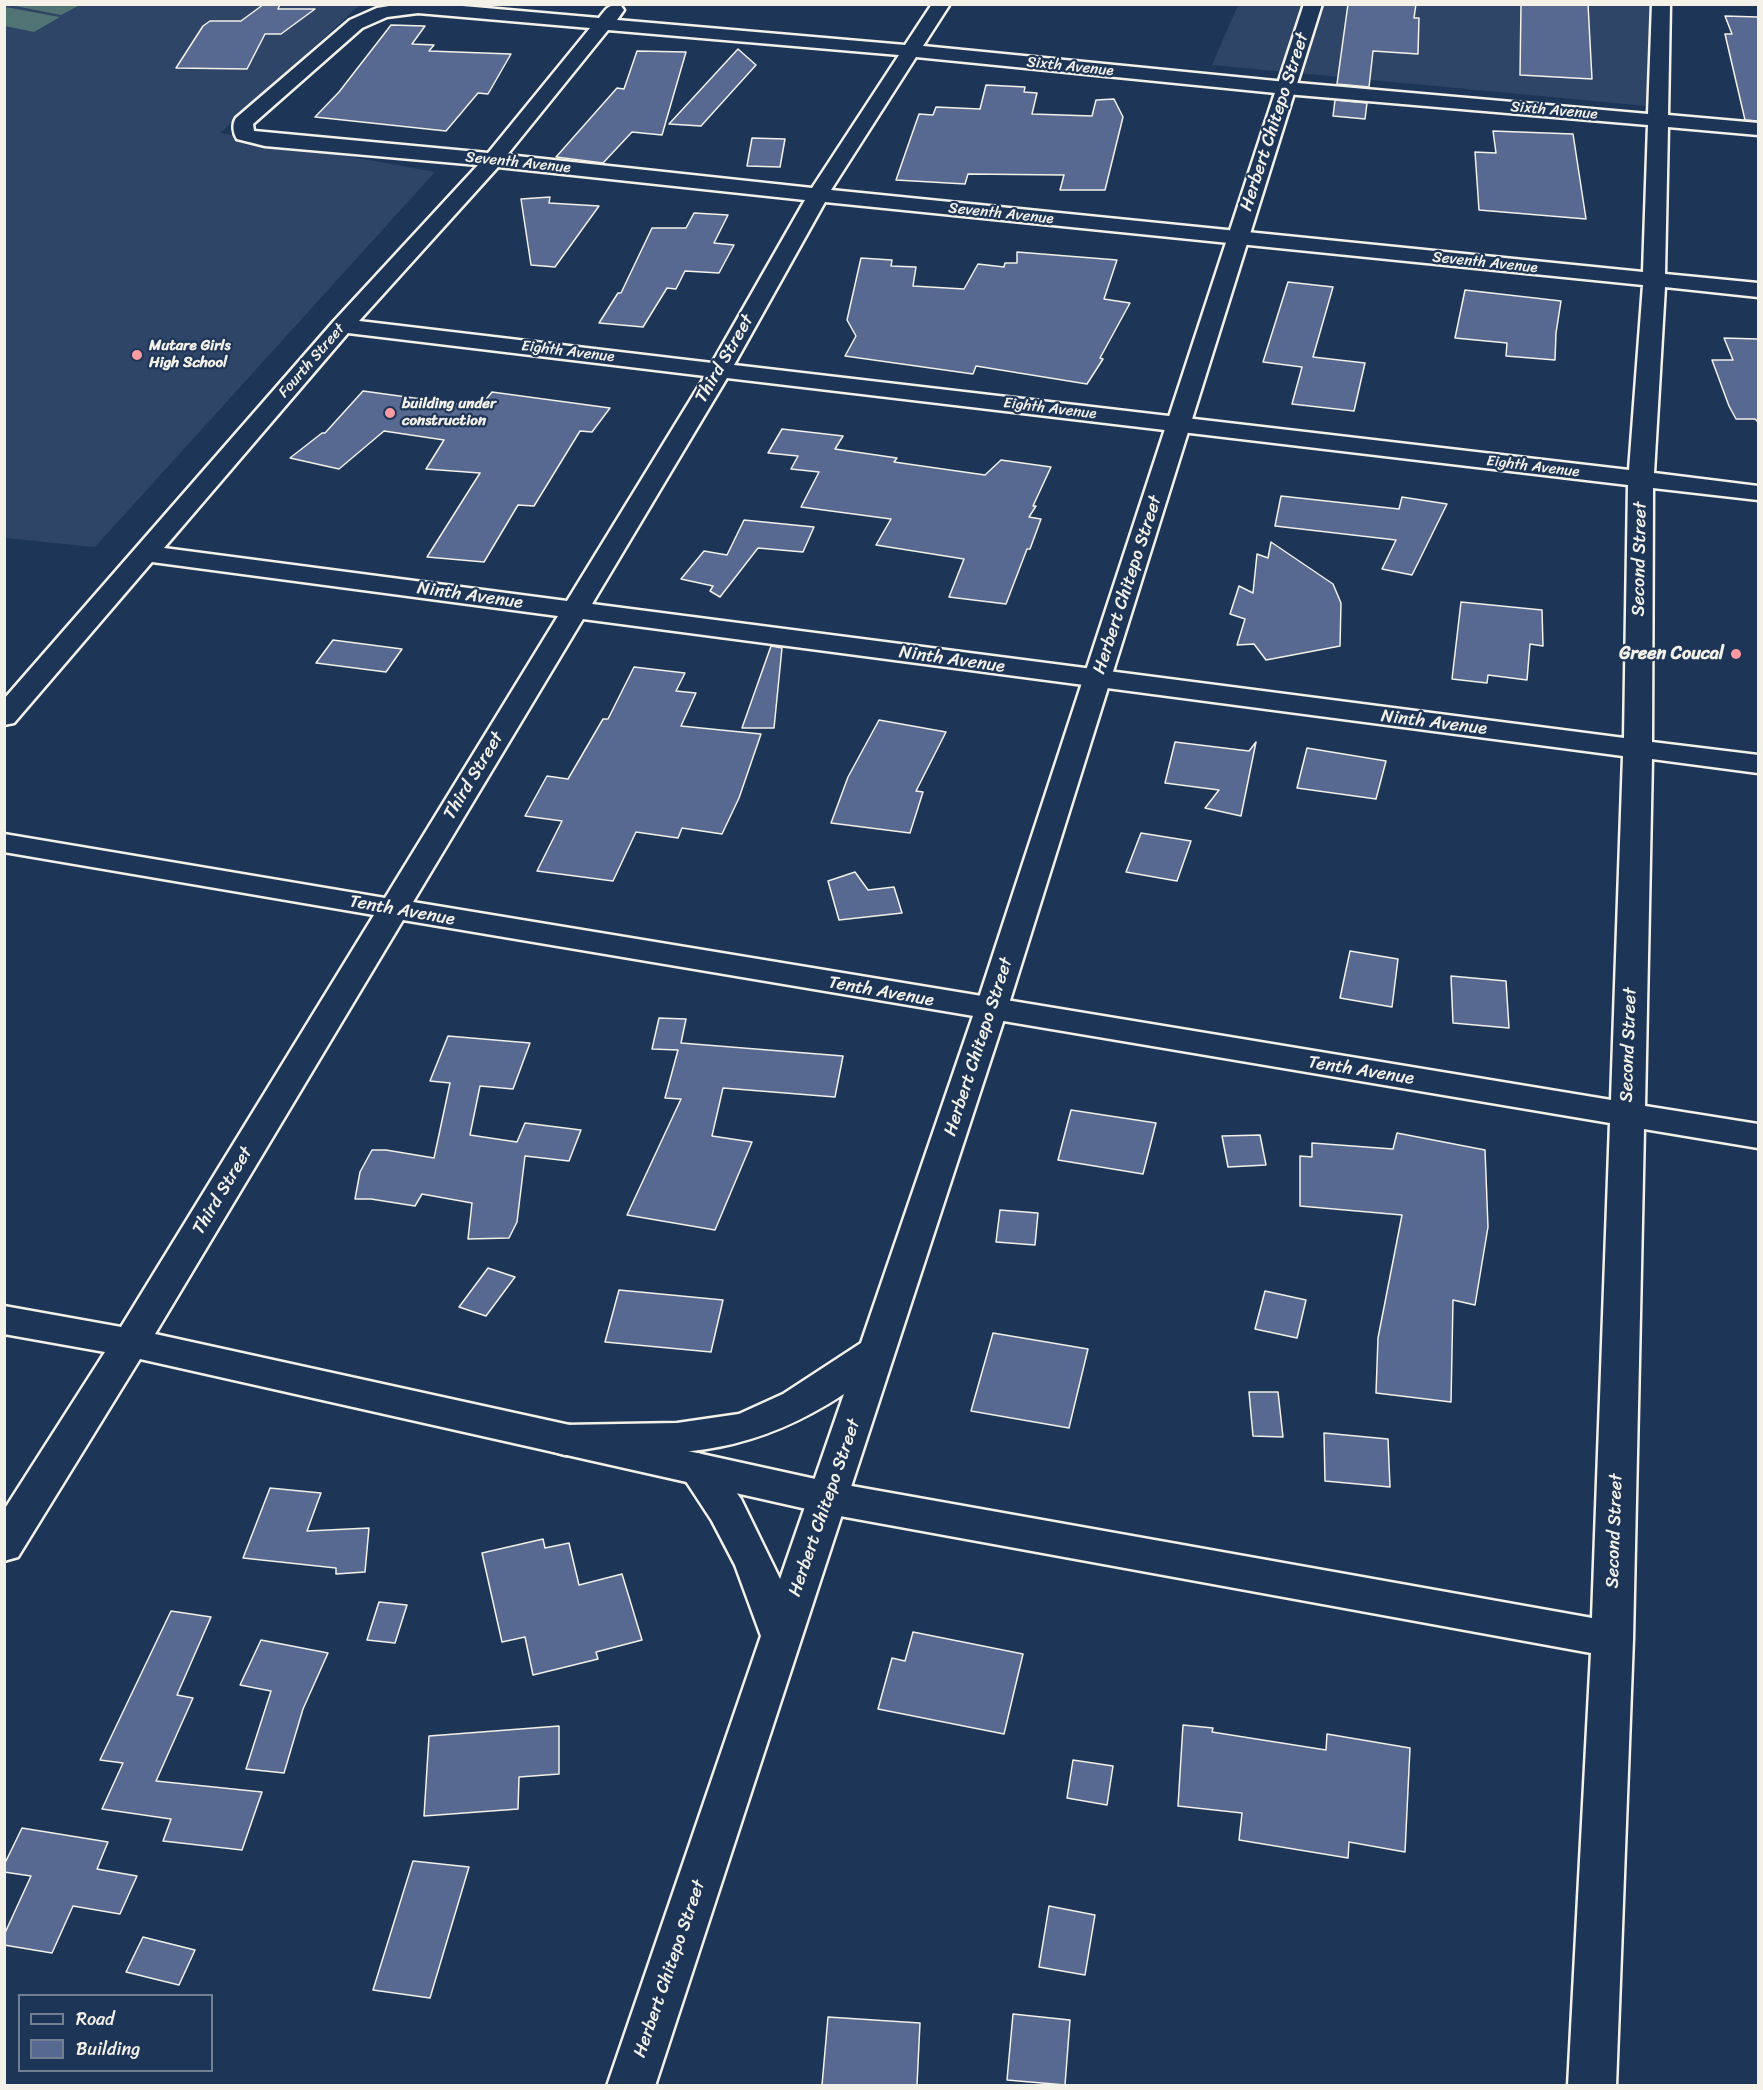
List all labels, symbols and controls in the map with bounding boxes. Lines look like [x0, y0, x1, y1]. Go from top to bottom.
street label: Herbert Chitepo Street [1236, 30, 1314, 214]
street label: Sixth Avenue [1026, 53, 1114, 81]
street label: Sixth Avenue [1510, 98, 1598, 124]
street label: Seventh Avenue [465, 149, 571, 177]
street label: Seventh Avenue [948, 200, 1054, 228]
street label: Seventh Avenue [1432, 249, 1538, 277]
street label: Third Street [691, 311, 759, 407]
street label: Fourth Street [275, 320, 349, 402]
place label: Mutare Girls High School [149, 337, 231, 372]
street label: Eighth Avenue [520, 337, 616, 367]
marker: Mutare Girls High School [130, 348, 144, 362]
street label: Eighth Avenue [1002, 394, 1098, 424]
place label: building under construction [402, 395, 496, 430]
marker: building under construction [383, 406, 397, 420]
street label: Eighth Avenue [1485, 452, 1581, 482]
street label: Herbert Chitepo Street [1089, 493, 1167, 677]
street label: Second Street [1628, 501, 1652, 617]
street label: Ninth Avenue [416, 578, 524, 614]
street label: Ninth Avenue [898, 642, 1006, 678]
place label: Green Coucal [1619, 643, 1724, 665]
marker: Green Coucal [1729, 647, 1743, 661]
street label: Ninth Avenue [1380, 706, 1488, 740]
street label: Third Street [439, 728, 509, 824]
street label: Tenth Avenue [348, 891, 456, 931]
street label: Herbert Chitepo Street [940, 955, 1018, 1139]
street label: Tenth Avenue [827, 972, 935, 1012]
street label: Second Street [1616, 987, 1642, 1103]
street label: Tenth Avenue [1307, 1052, 1415, 1090]
street label: Third Street [188, 1143, 258, 1239]
street label: Herbert Chitepo Street [784, 1416, 866, 1600]
street label: Second Street [1602, 1473, 1628, 1589]
street label: Herbert Chitepo Street [629, 1877, 711, 2061]
legend [18, 1994, 213, 2072]
text: Road [76, 2003, 115, 2035]
text: Building [76, 2033, 140, 2065]

